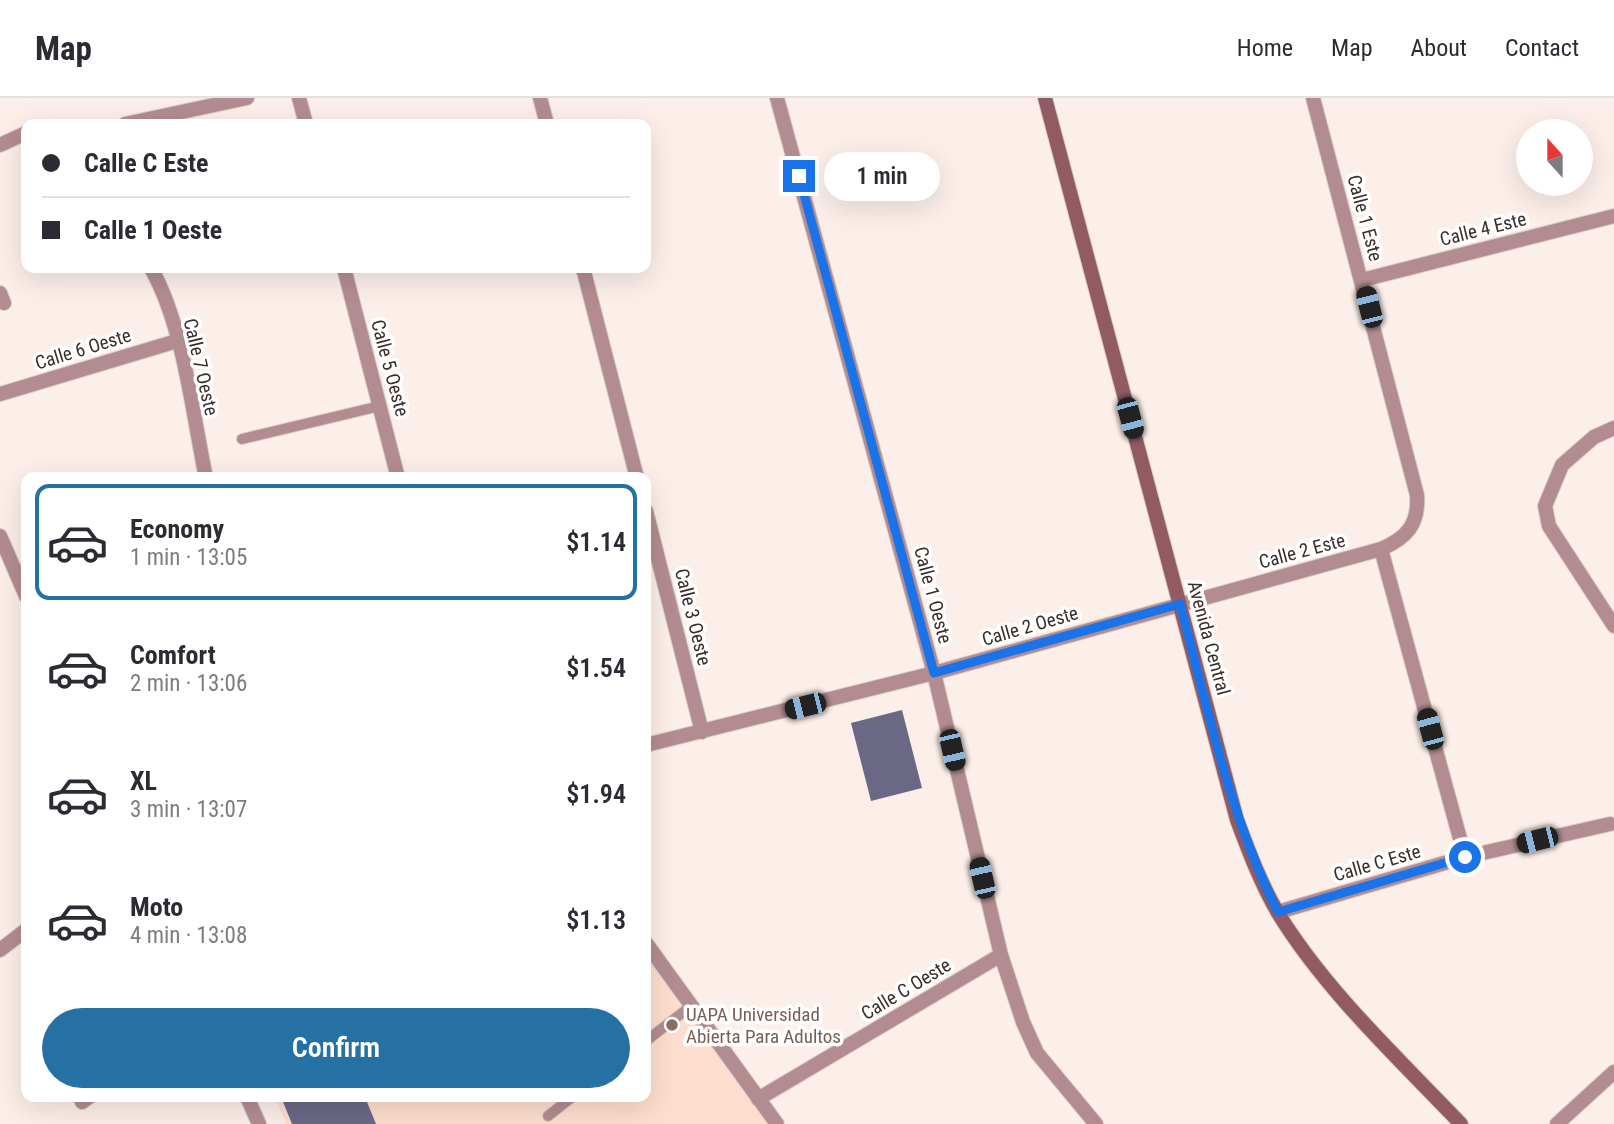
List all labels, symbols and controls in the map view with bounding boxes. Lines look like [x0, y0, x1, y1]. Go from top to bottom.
text: Map [35, 29, 92, 68]
text: Home [1237, 34, 1293, 62]
text: Map [1331, 34, 1373, 62]
text: About [1411, 34, 1467, 62]
text: Contact [1505, 34, 1579, 62]
north arrow [1516, 119, 1592, 196]
map controls [1516, 119, 1593, 196]
text: Calle C Este [84, 148, 208, 178]
callout: 1 min [824, 152, 939, 200]
route end [783, 160, 815, 192]
text: 1 min [857, 163, 907, 190]
street label: Calle 1 Este [1342, 172, 1388, 264]
street label: Calle 4 Este [1437, 207, 1529, 251]
text: Calle 1 Oeste [84, 215, 222, 245]
car [1354, 284, 1385, 330]
street label: Calle 7 Oeste [179, 316, 223, 418]
street label: Calle 5 Oeste [366, 317, 414, 419]
street label: Calle 6 Oeste [32, 323, 134, 374]
car [1115, 395, 1146, 441]
icon: car [46, 511, 109, 574]
text: Economy [130, 514, 224, 544]
text: $1.14 [566, 527, 626, 557]
street label: Calle 2 Este [1256, 528, 1348, 574]
text: 1 min · 13:05 [130, 544, 247, 571]
street label: Calle 1 Oeste [909, 544, 957, 646]
street label: Calle 3 Oeste [670, 566, 716, 668]
street label: Avenida Central [1183, 578, 1235, 698]
street label: Calle 2 Oeste [979, 601, 1081, 651]
icon: car [46, 637, 109, 700]
text: Comfort [130, 640, 216, 670]
text: $1.54 [566, 653, 626, 683]
text: 2 min · 13:06 [130, 670, 247, 697]
car [783, 691, 828, 721]
car [1415, 706, 1446, 752]
car [938, 727, 967, 773]
icon: car [46, 763, 109, 826]
text: XL [130, 766, 157, 796]
text: $1.94 [566, 779, 626, 809]
text: 3 min · 13:07 [130, 796, 247, 823]
car [1515, 825, 1560, 855]
street label: Calle C Este [1331, 840, 1423, 886]
route start [1449, 841, 1481, 873]
car [968, 855, 997, 901]
icon: car [46, 889, 109, 952]
text: Moto [130, 892, 183, 922]
text: $1.13 [566, 905, 626, 935]
text: 4 min · 13:08 [130, 922, 247, 949]
street label: Calle C Oeste [857, 953, 955, 1025]
place label: UAPA Universidad Abierta Para Adultos [686, 1003, 841, 1048]
button: Confirm [42, 1008, 630, 1088]
marker: UAPA Universidad Abierta Para Adultos [664, 1017, 680, 1033]

